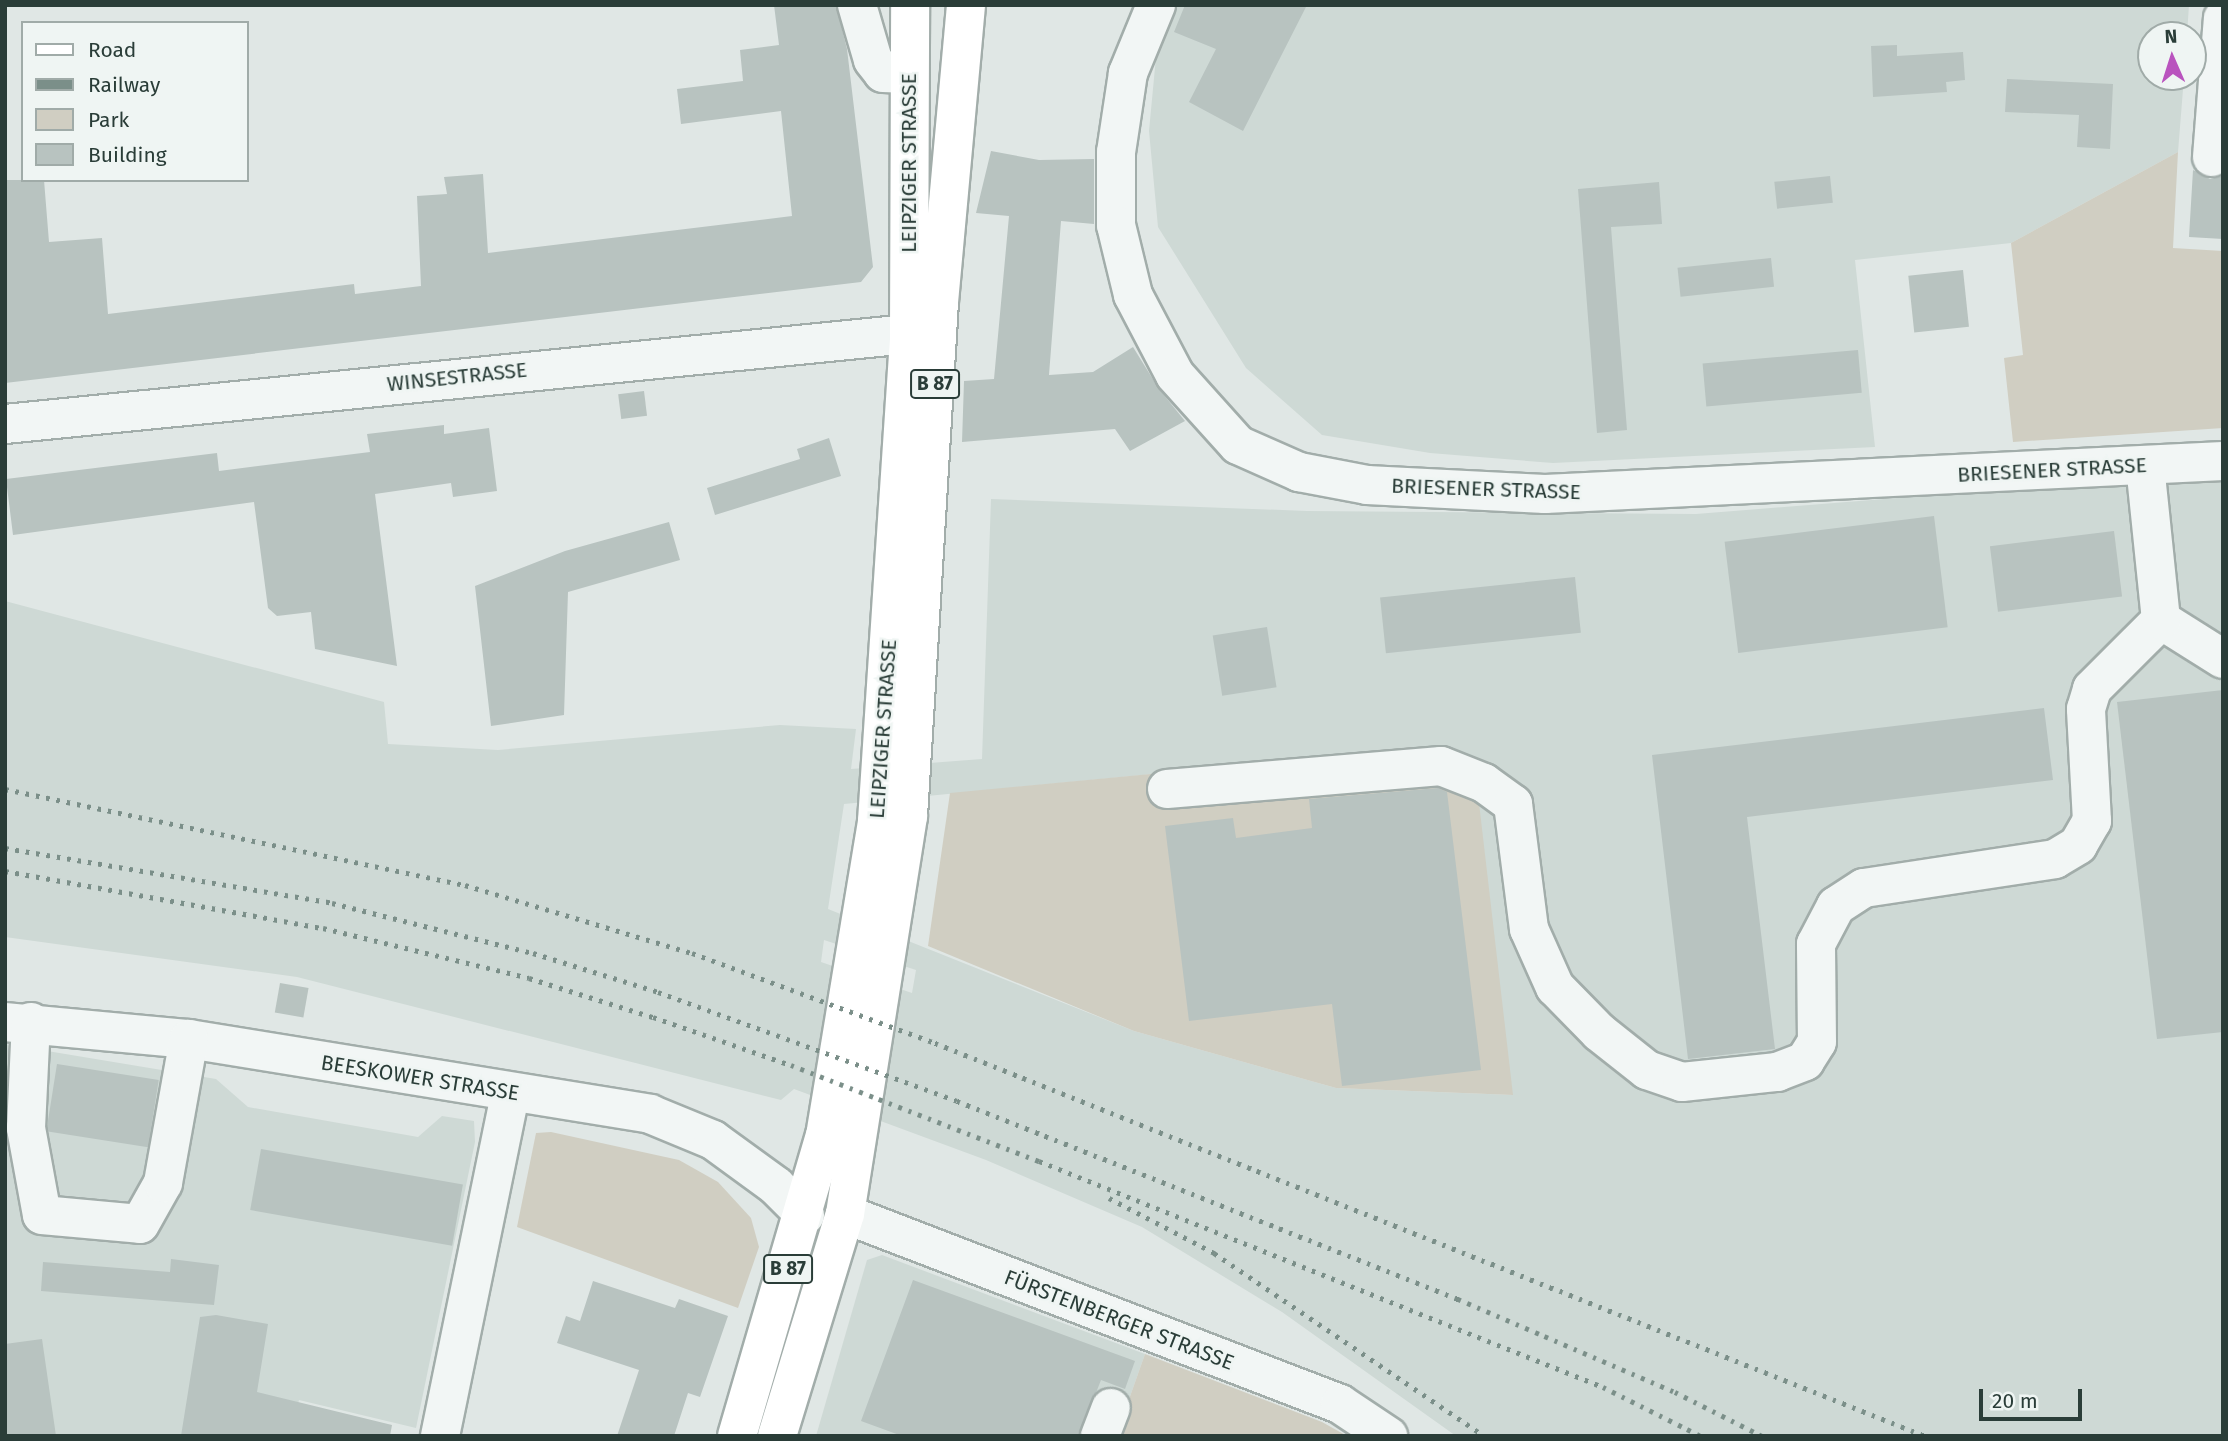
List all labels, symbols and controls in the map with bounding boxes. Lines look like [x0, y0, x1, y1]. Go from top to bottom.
legend [21, 21, 248, 182]
north arrow [2137, 21, 2207, 91]
text: N [2164, 25, 2178, 48]
text: Road [88, 37, 136, 63]
text: Railway [88, 72, 160, 98]
street label: LEIPZIGER STRASSE [896, 73, 922, 253]
text: Park [88, 107, 129, 133]
text: Building [88, 142, 167, 168]
street label: WINSESTRASSE [386, 357, 528, 397]
road number: B 87 [909, 368, 961, 400]
street label: BRIESENER STRASSE [1957, 452, 2147, 488]
street label: BRIESENER STRASSE [1391, 473, 1581, 505]
street label: LEIPZIGER STRASSE [864, 639, 902, 819]
street label: BEESKOWER STRASSE [319, 1050, 521, 1106]
road number: B 87 [762, 1254, 814, 1284]
street label: FÜRSTENBERGER STRASSE [1001, 1265, 1237, 1375]
scale bar [1983, 1374, 2086, 1418]
text: 20 m [1992, 1388, 2038, 1414]

